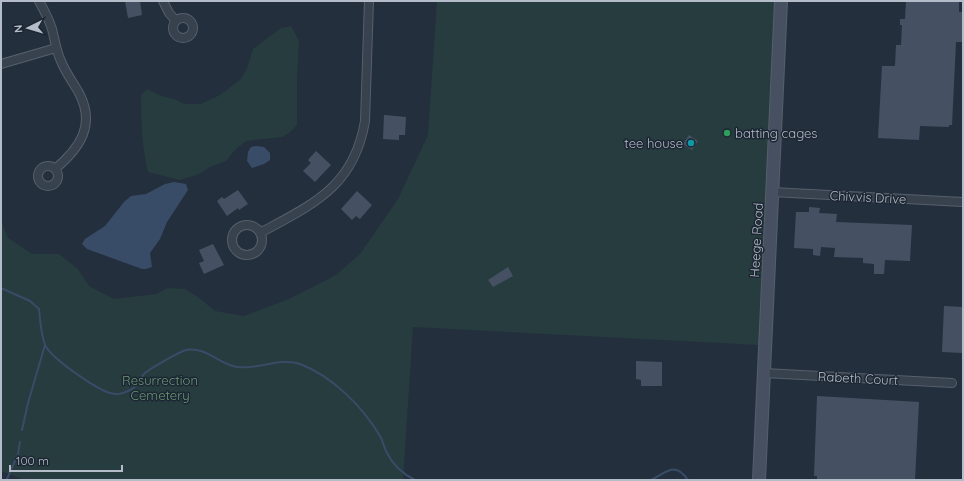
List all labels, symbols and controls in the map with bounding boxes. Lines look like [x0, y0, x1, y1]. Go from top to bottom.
north arrow [8, 8, 48, 48]
text: N [11, 24, 25, 34]
place label: batting cages [735, 125, 817, 141]
marker: batting cages [722, 128, 732, 138]
place label: tee house [624, 135, 683, 151]
marker: tee house [686, 138, 696, 148]
street label: Chivvis Drive [829, 187, 907, 207]
street label: Heege Road [746, 202, 766, 278]
street label: Rabeth Court [817, 368, 899, 388]
park label: Resurrection Cemetery [122, 372, 198, 403]
scale bar [10, 447, 122, 473]
text: 100 m [16, 453, 49, 468]

